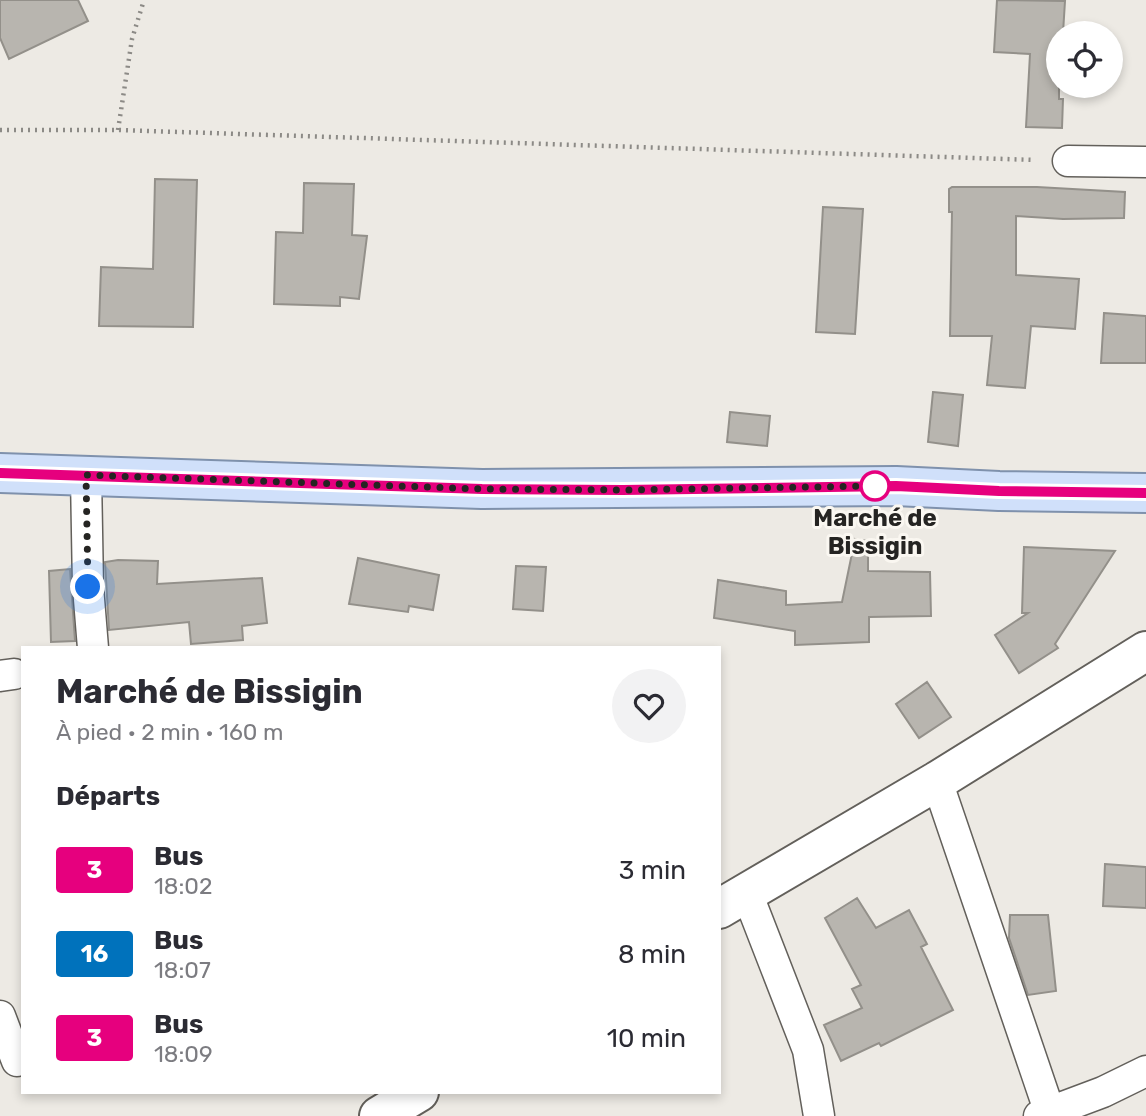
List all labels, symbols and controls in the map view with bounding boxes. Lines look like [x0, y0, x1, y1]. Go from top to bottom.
map controls [1046, 21, 1123, 98]
button: locate [1046, 21, 1123, 98]
marker: Marché de Bissigin [860, 471, 890, 501]
place label: Marché de Bissigin [813, 504, 937, 560]
your location [70, 569, 105, 604]
button: heart [612, 669, 686, 743]
text: Marché de Bissigin [56, 672, 363, 711]
text: À pied · 2 min · 160 m [56, 718, 283, 746]
text: Départs [56, 781, 160, 812]
text: Bus [154, 841, 203, 872]
text: 3 min [619, 855, 686, 886]
text: 3 [87, 856, 102, 884]
text: 18:02 [154, 872, 212, 900]
text: Bus [154, 925, 203, 956]
text: 8 min [618, 939, 686, 970]
text: 16 [81, 940, 108, 968]
text: 18:07 [154, 956, 211, 984]
text: Bus [154, 1009, 203, 1040]
text: 10 min [607, 1023, 686, 1054]
text: 3 [87, 1024, 102, 1052]
text: 18:09 [154, 1040, 213, 1068]

